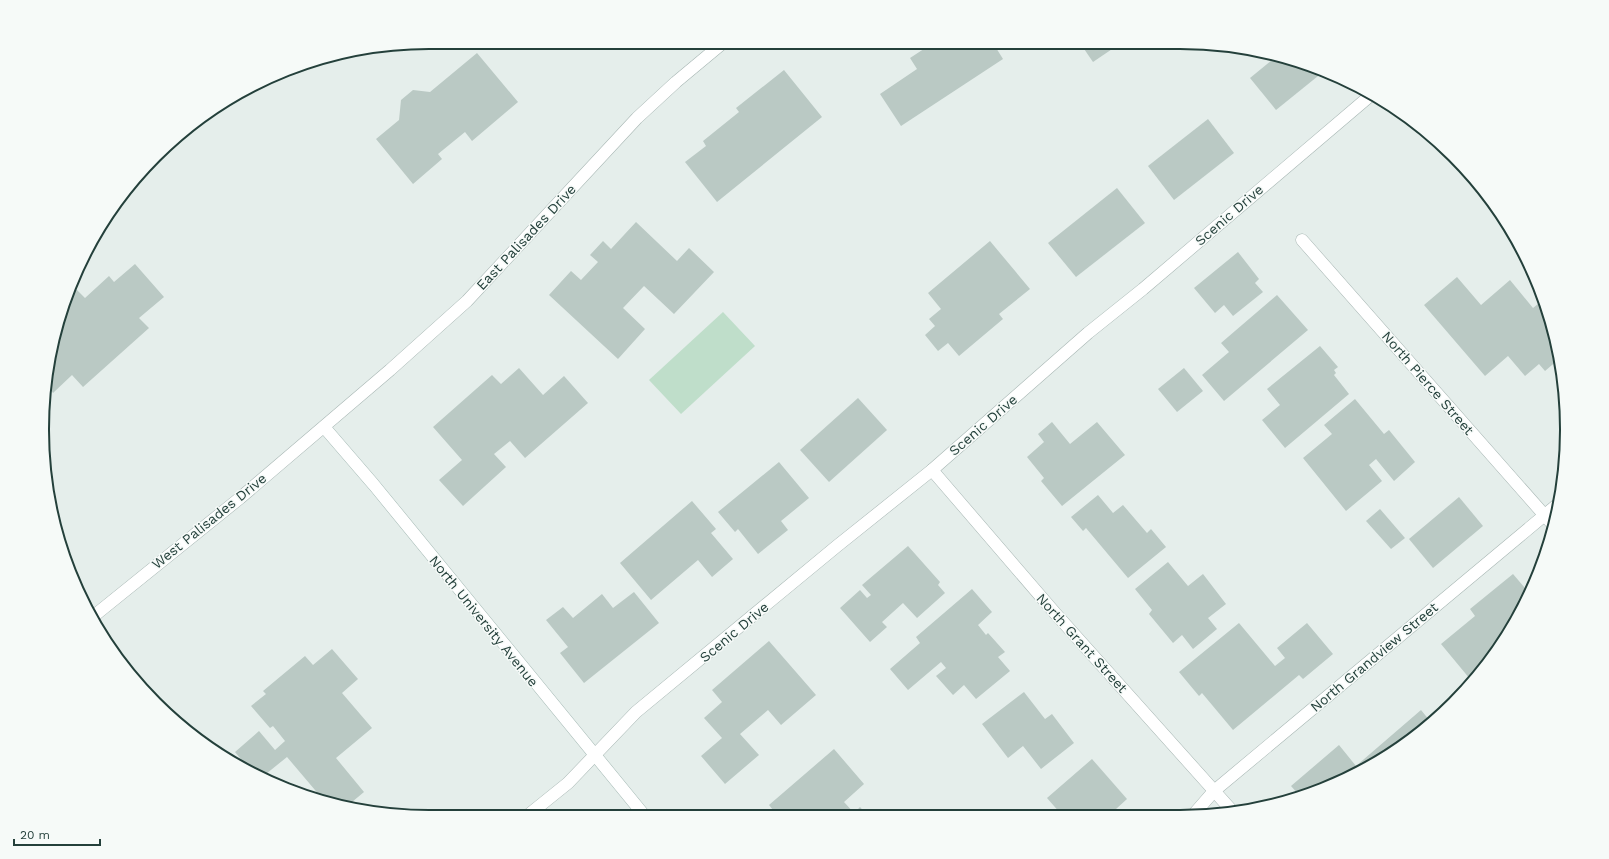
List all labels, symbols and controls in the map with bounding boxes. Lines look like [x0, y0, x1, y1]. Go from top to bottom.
street label: East Palisades Drive [473, 181, 579, 293]
street label: Scenic Drive [1192, 181, 1266, 249]
street label: North Pierce Street [1379, 328, 1477, 438]
street label: Scenic Drive [946, 391, 1020, 459]
street label: West Palisades Drive [149, 470, 269, 572]
street label: North University Avenue [426, 552, 542, 690]
street label: North Grant Street [1033, 590, 1131, 696]
street label: Scenic Drive [696, 599, 772, 665]
street label: North Grandview Street [1307, 599, 1441, 715]
scale bar [14, 821, 100, 847]
text: 20 m [20, 828, 50, 842]

